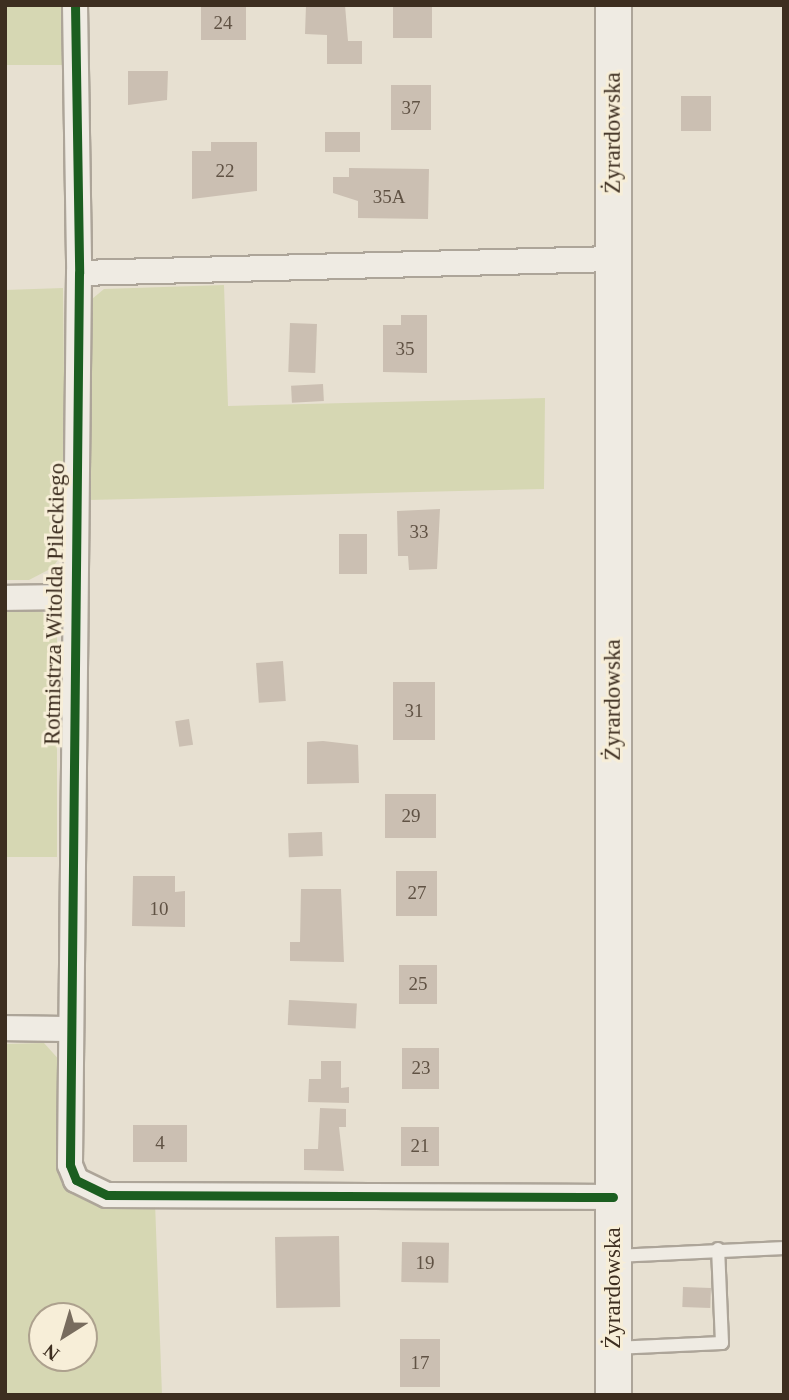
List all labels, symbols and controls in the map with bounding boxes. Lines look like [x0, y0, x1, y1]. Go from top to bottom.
house number: 24 [214, 12, 232, 34]
street label: Żyrardowska [599, 72, 627, 194]
house number: 37 [402, 97, 420, 119]
house number: 22 [216, 160, 234, 182]
house number: 35A [373, 186, 405, 208]
house number: 35 [396, 338, 414, 360]
street label: Rotmistrza Witolda Pileckiego [39, 462, 71, 746]
house number: 33 [410, 521, 428, 543]
street label: Żyrardowska [599, 639, 627, 761]
house number: 31 [405, 700, 424, 722]
house number: 29 [402, 805, 420, 827]
house number: 27 [408, 882, 426, 904]
house number: 10 [150, 898, 168, 920]
house number: 25 [408, 973, 428, 995]
house number: 23 [412, 1057, 430, 1079]
house number: 4 [155, 1132, 165, 1154]
house number: 21 [410, 1135, 430, 1157]
street label: Żyrardowska [599, 1227, 627, 1349]
house number: 19 [416, 1252, 434, 1274]
north arrow [28, 1302, 98, 1372]
text: N [39, 1340, 63, 1365]
house number: 17 [410, 1352, 430, 1374]

